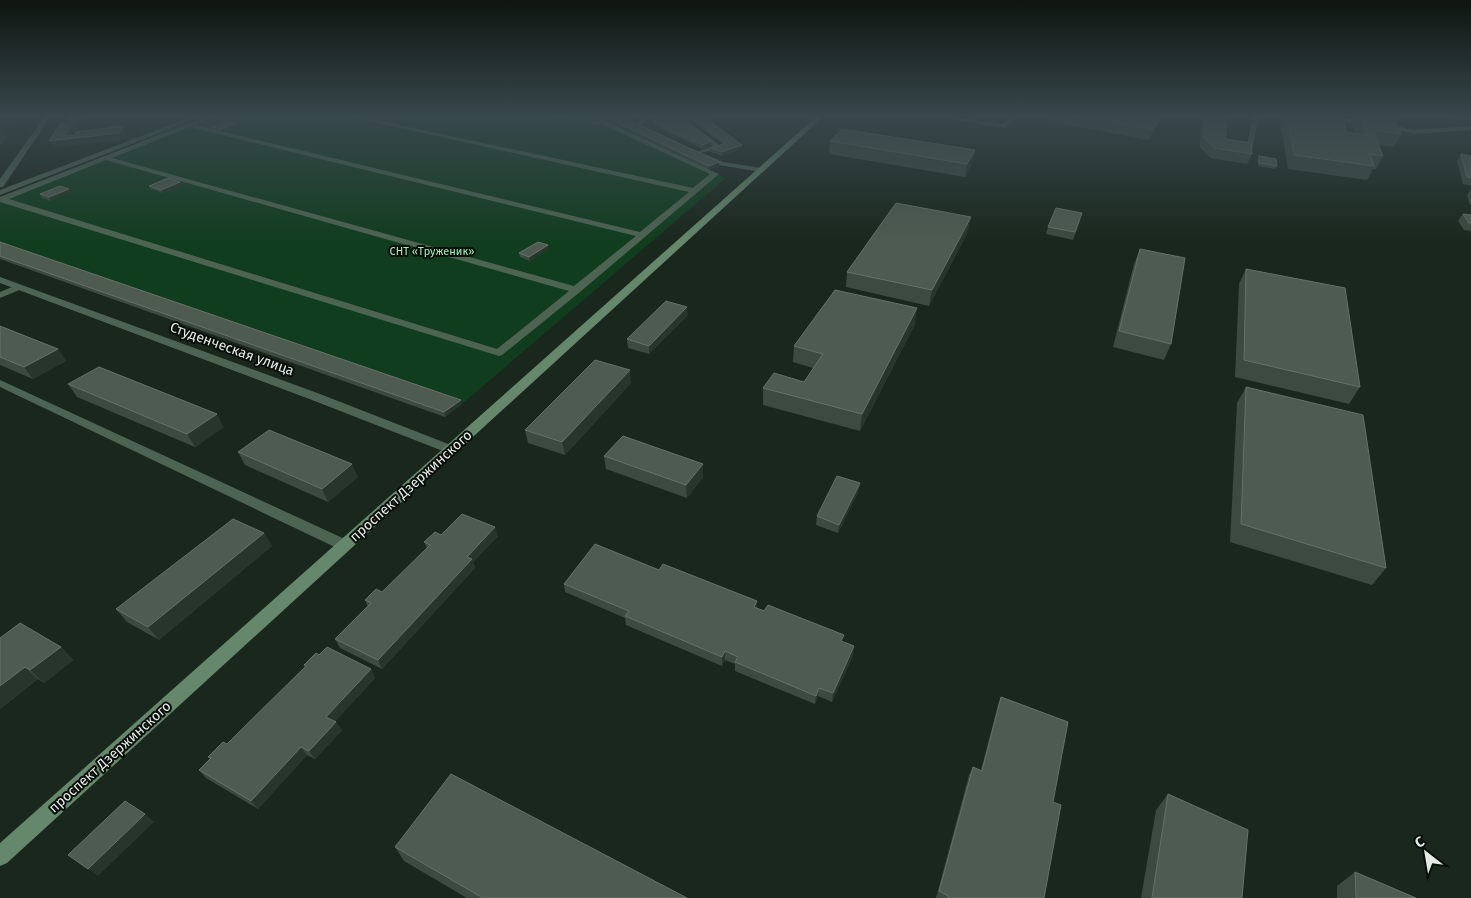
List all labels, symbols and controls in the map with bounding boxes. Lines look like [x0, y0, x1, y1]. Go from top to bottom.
park label: СНТ «Труженик» [390, 245, 474, 258]
street label: Студенческая улица [168, 319, 296, 379]
street label: проспект Дзержинского [346, 427, 476, 545]
street label: проспект Дзержинского [45, 698, 175, 816]
north arrow [1401, 828, 1451, 878]
text: С [1412, 833, 1427, 852]

